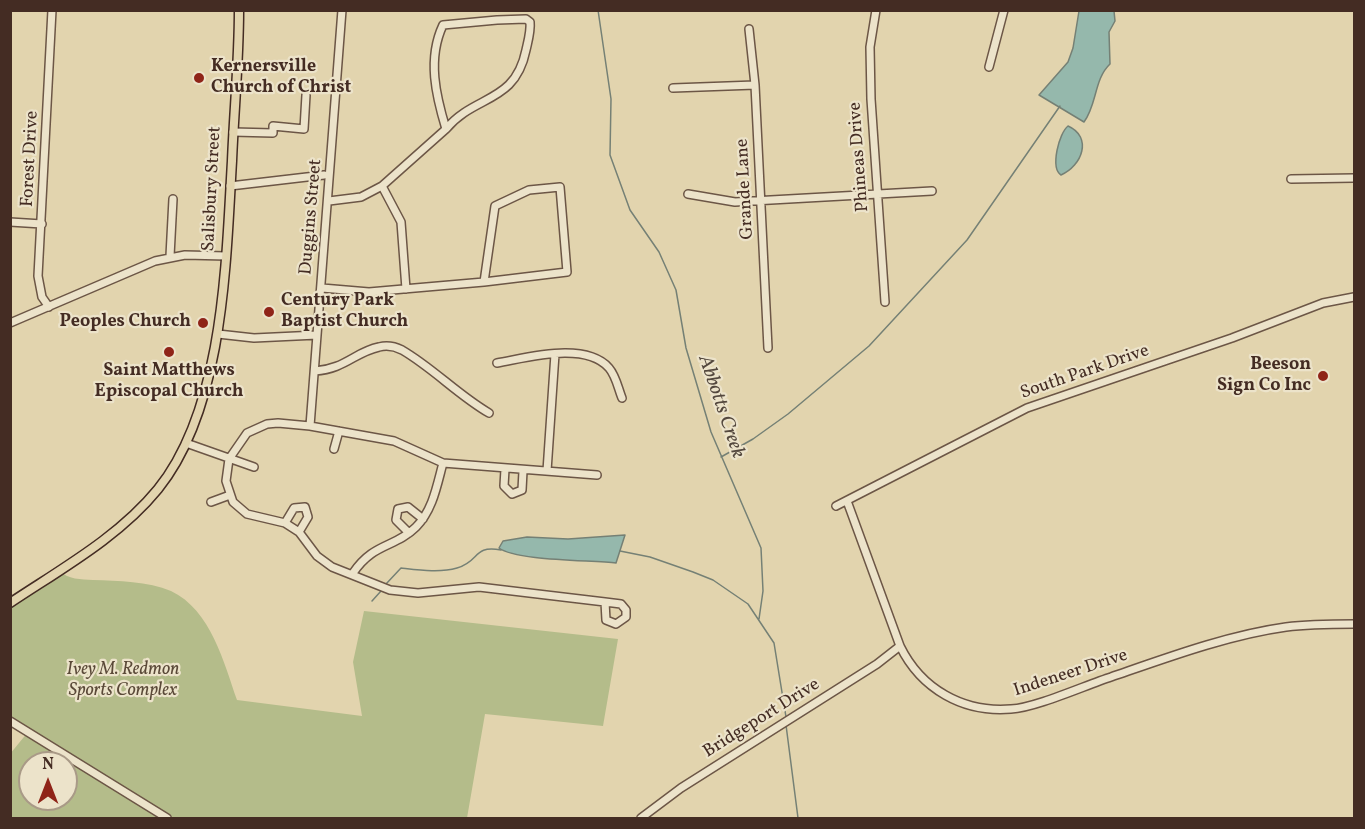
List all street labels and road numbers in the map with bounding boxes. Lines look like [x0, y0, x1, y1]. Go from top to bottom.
street label: Phineas Drive [845, 101, 875, 213]
street label: Forest Drive [18, 110, 44, 208]
street label: Salisbury Street [199, 126, 227, 252]
street label: Grande Lane [733, 138, 759, 240]
street label: Duggins Street [296, 158, 328, 276]
street label: South Park Drive [1018, 341, 1152, 405]
street label: Indeneer Drive [1011, 645, 1131, 703]
street label: Bridgeport Drive [700, 675, 824, 763]

